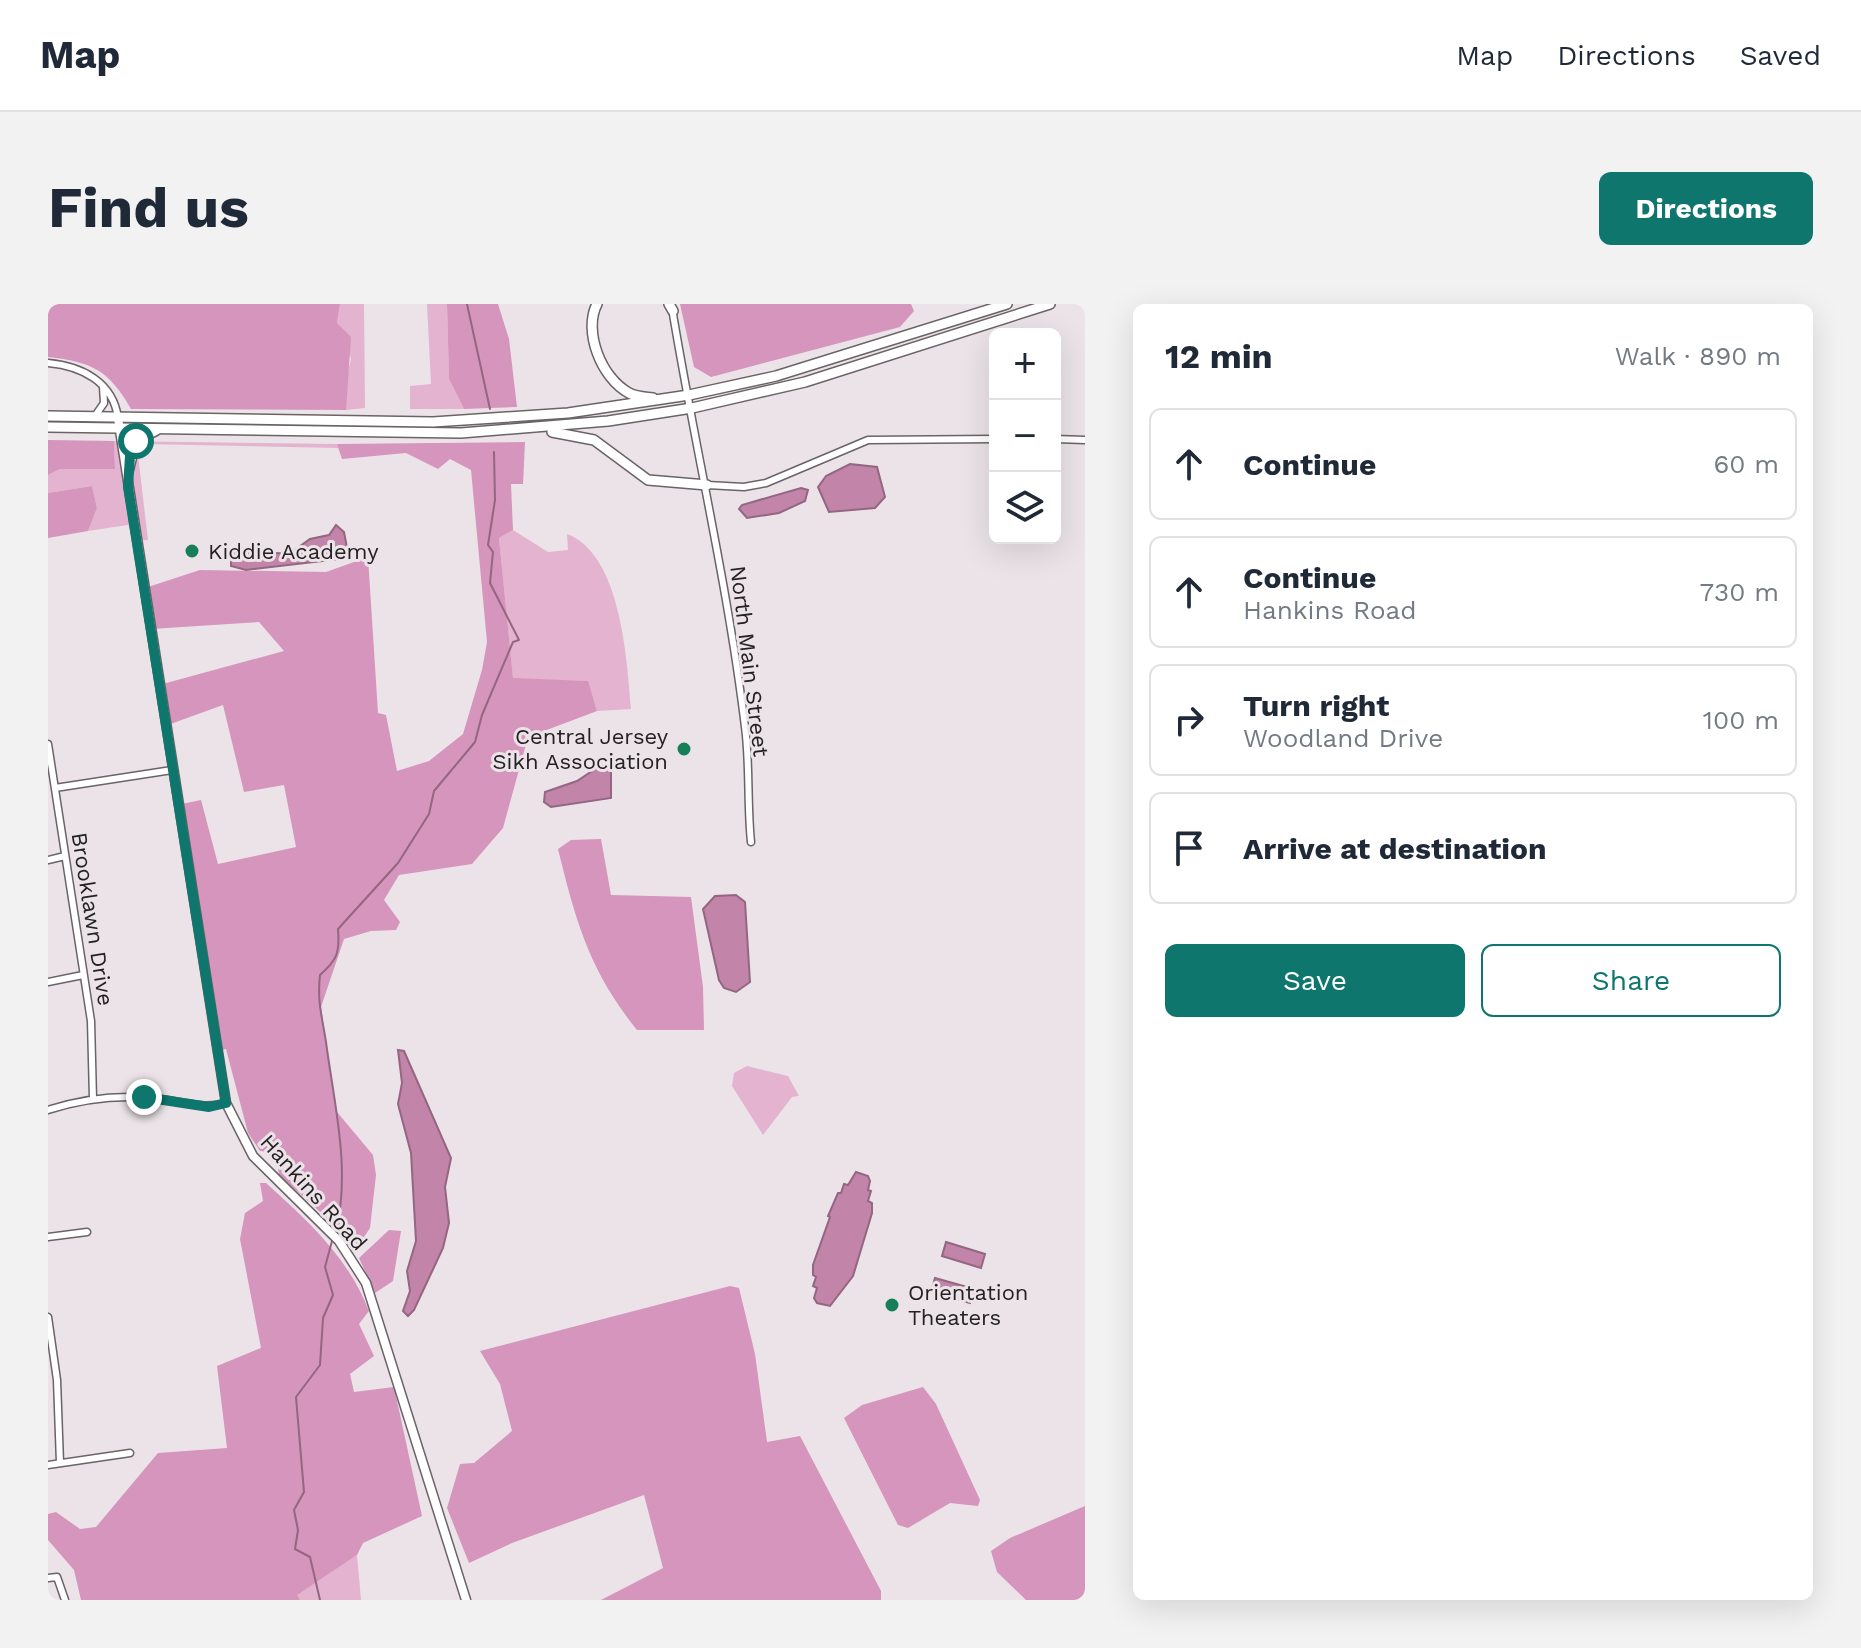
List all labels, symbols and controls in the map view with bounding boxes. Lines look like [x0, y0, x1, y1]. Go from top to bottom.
text: Map [40, 33, 120, 77]
text: Map [1456, 39, 1513, 72]
text: Directions [1557, 39, 1696, 72]
text: Saved [1740, 39, 1821, 72]
button: Directions [1599, 172, 1813, 245]
text: Find us [48, 175, 249, 241]
map controls [989, 328, 1061, 544]
button: + [989, 328, 1061, 400]
text: 12 min [1165, 336, 1273, 376]
text: Walk · 890 m [1615, 341, 1781, 371]
button: − [989, 400, 1061, 472]
route start [118, 423, 154, 459]
icon: ahead [1167, 442, 1211, 486]
text: Continue [1243, 447, 1376, 482]
text: 60 m [1713, 449, 1779, 479]
button: layers [989, 472, 1061, 544]
place label: Kiddie Academy [208, 539, 379, 564]
marker: Kiddie Academy [183, 542, 201, 560]
text: Continue [1243, 560, 1376, 595]
street label: North Main Street [725, 564, 774, 758]
icon: ahead [1167, 570, 1211, 614]
text: 730 m [1699, 577, 1779, 607]
text: Hankins Road [1243, 595, 1417, 625]
text: Turn right [1243, 688, 1389, 723]
icon: right [1167, 698, 1211, 742]
text: 100 m [1703, 705, 1779, 735]
text: Woodland Drive [1243, 723, 1443, 753]
place label: Central Jersey Sikh Association [493, 724, 669, 774]
marker: Central Jersey Sikh Association [675, 740, 693, 758]
icon: arrive [1167, 826, 1211, 870]
street label: Brooklawn Drive [66, 831, 119, 1007]
text: Arrive at destination [1243, 831, 1547, 866]
button: Save [1165, 944, 1465, 1017]
button: Share [1481, 944, 1781, 1017]
route end [126, 1079, 162, 1115]
street label: Hankins Road [255, 1129, 372, 1255]
place label: Orientation Theaters [908, 1280, 1028, 1330]
marker: Orientation Theaters [883, 1296, 901, 1314]

